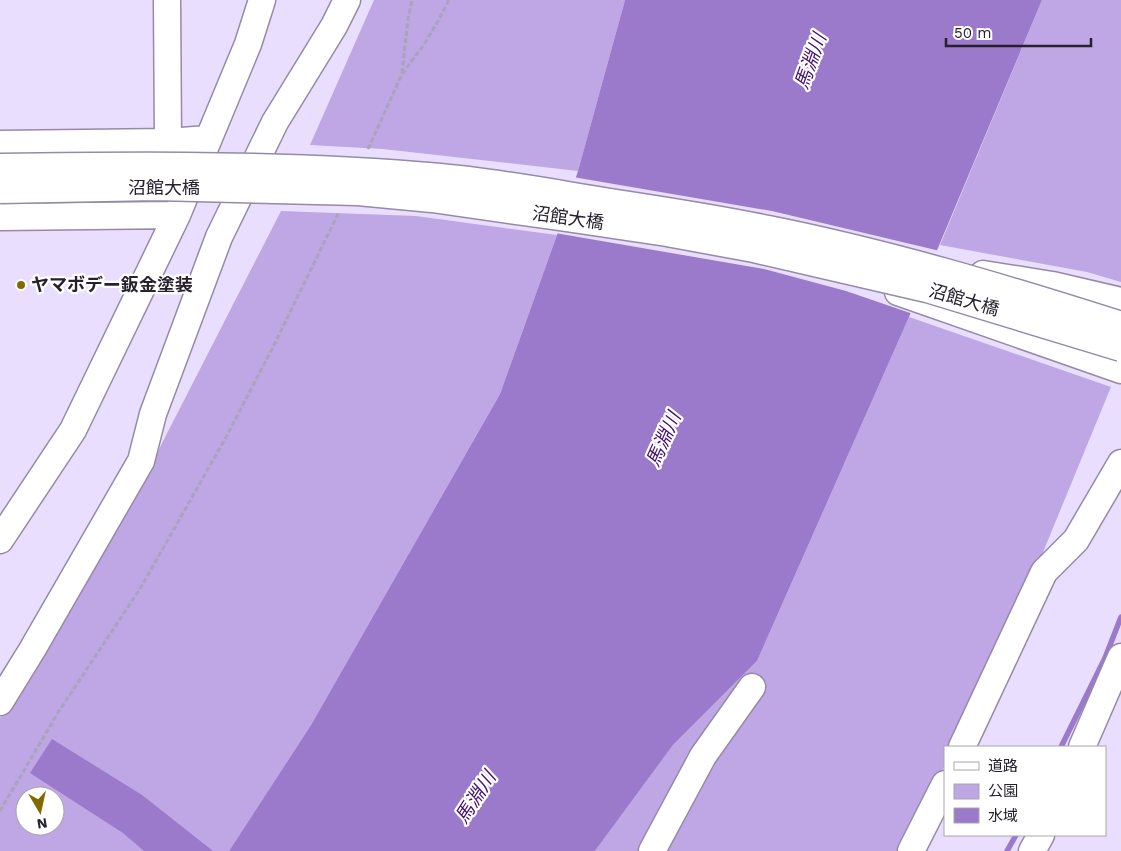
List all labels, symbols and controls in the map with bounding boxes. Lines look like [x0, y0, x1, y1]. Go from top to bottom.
scale bar [946, 15, 1091, 47]
text: 50 m [954, 24, 991, 42]
water label: 馬淵川 [790, 29, 832, 92]
street label: 沼館大橋 [128, 177, 200, 198]
street label: 沼館大橋 [531, 202, 605, 233]
place label: ヤマボデー鈑金塗装 [31, 274, 193, 295]
marker: ヤマボデー鈑金塗装 [15, 279, 27, 291]
street label: 沼館大橋 [927, 280, 1002, 320]
water label: 馬淵川 [641, 407, 686, 470]
legend [944, 746, 1106, 836]
text: 道路 [988, 757, 1018, 775]
water label: 馬淵川 [450, 765, 502, 827]
text: 公園 [988, 782, 1018, 800]
north arrow [15, 786, 65, 836]
text: 水域 [988, 807, 1018, 825]
text: N [36, 815, 48, 833]

